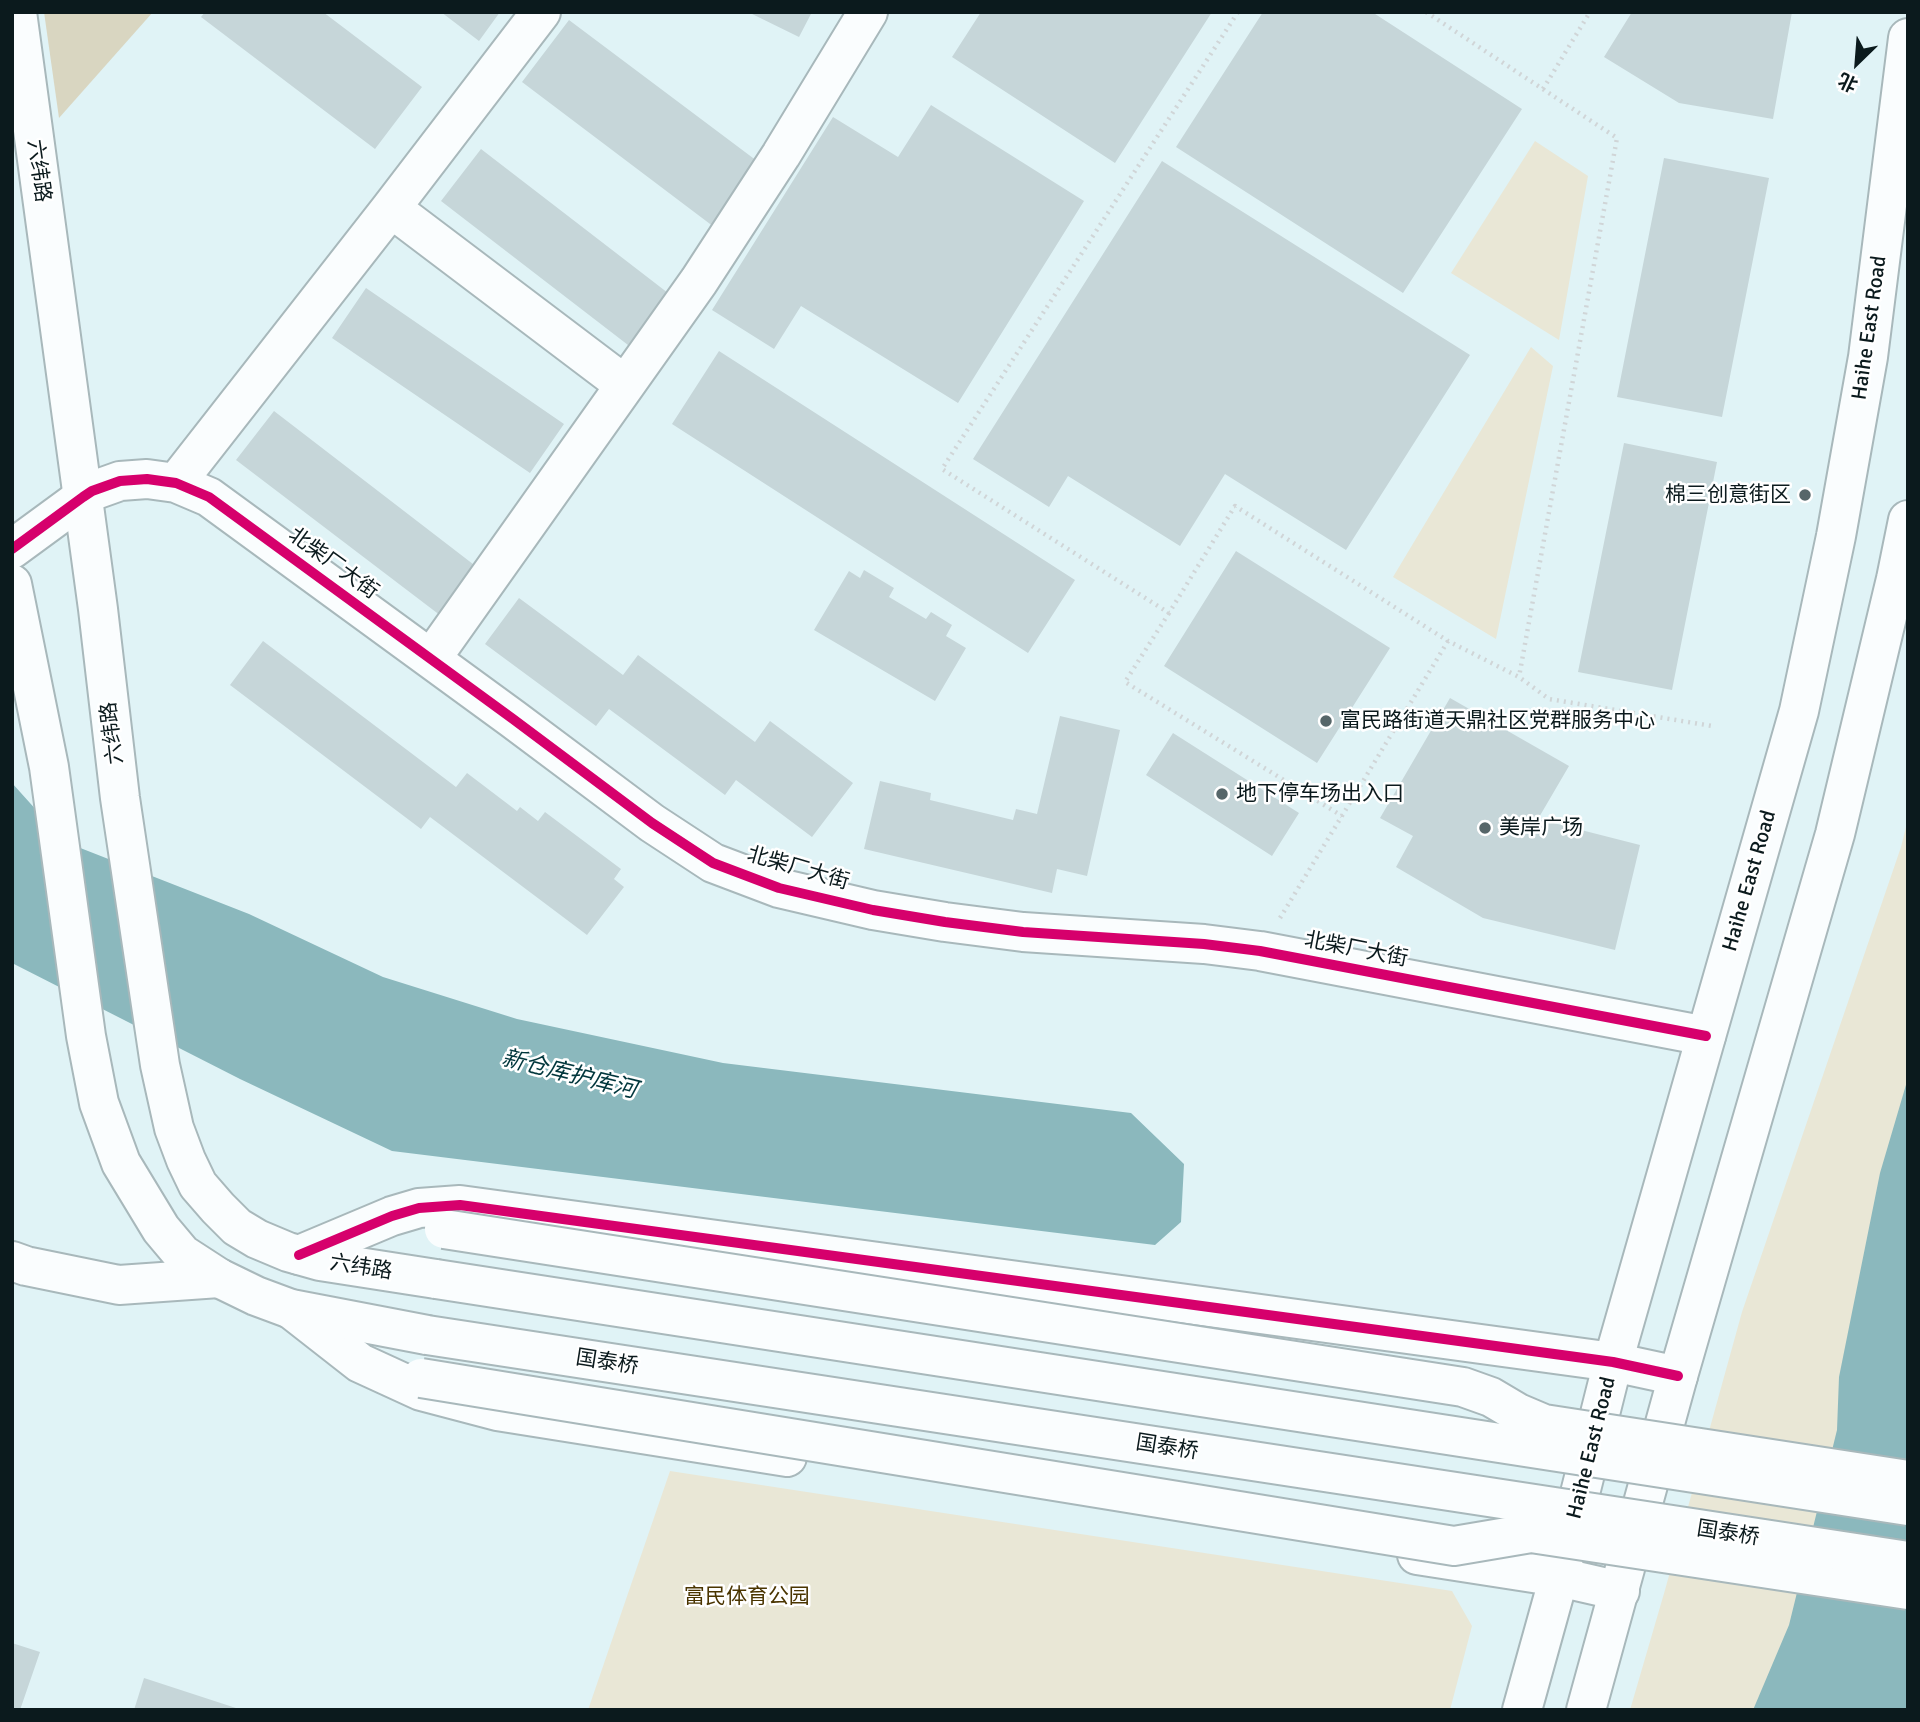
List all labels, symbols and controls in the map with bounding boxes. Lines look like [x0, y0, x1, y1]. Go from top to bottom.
north arrow [1822, 28, 1892, 98]
text: 北 [1834, 67, 1862, 97]
street label: 六纬路 [21, 138, 55, 204]
street label: Haihe East Road [1847, 254, 1893, 402]
place label: 棉三创意街区 [1665, 482, 1791, 508]
marker: 棉三创意街区 [1797, 487, 1813, 503]
street label: 北柴厂大街 [283, 523, 383, 605]
street label: 六纬路 [97, 700, 129, 766]
place label: 富民路街道天鼎社区党群服务中心 [1340, 708, 1655, 734]
marker: 富民路街道天鼎社区党群服务中心 [1318, 713, 1334, 729]
place label: 地下停车场出入口 [1236, 781, 1404, 807]
marker: 地下停车场出入口 [1214, 786, 1230, 802]
street label: Haihe East Road [1718, 808, 1782, 954]
place label: 美岸广场 [1499, 815, 1583, 841]
marker: 美岸广场 [1477, 820, 1493, 836]
street label: 北柴厂大街 [744, 842, 852, 896]
street label: 北柴厂大街 [1302, 928, 1410, 972]
water label: 新仓库护库河 [499, 1045, 639, 1105]
street label: 六纬路 [328, 1251, 394, 1285]
street label: 国泰桥 [574, 1346, 640, 1380]
street label: Haihe East Road [1562, 1374, 1622, 1522]
street label: 国泰桥 [1134, 1431, 1200, 1465]
street label: 国泰桥 [1695, 1517, 1761, 1551]
park label: 富民体育公园 [684, 1584, 810, 1610]

